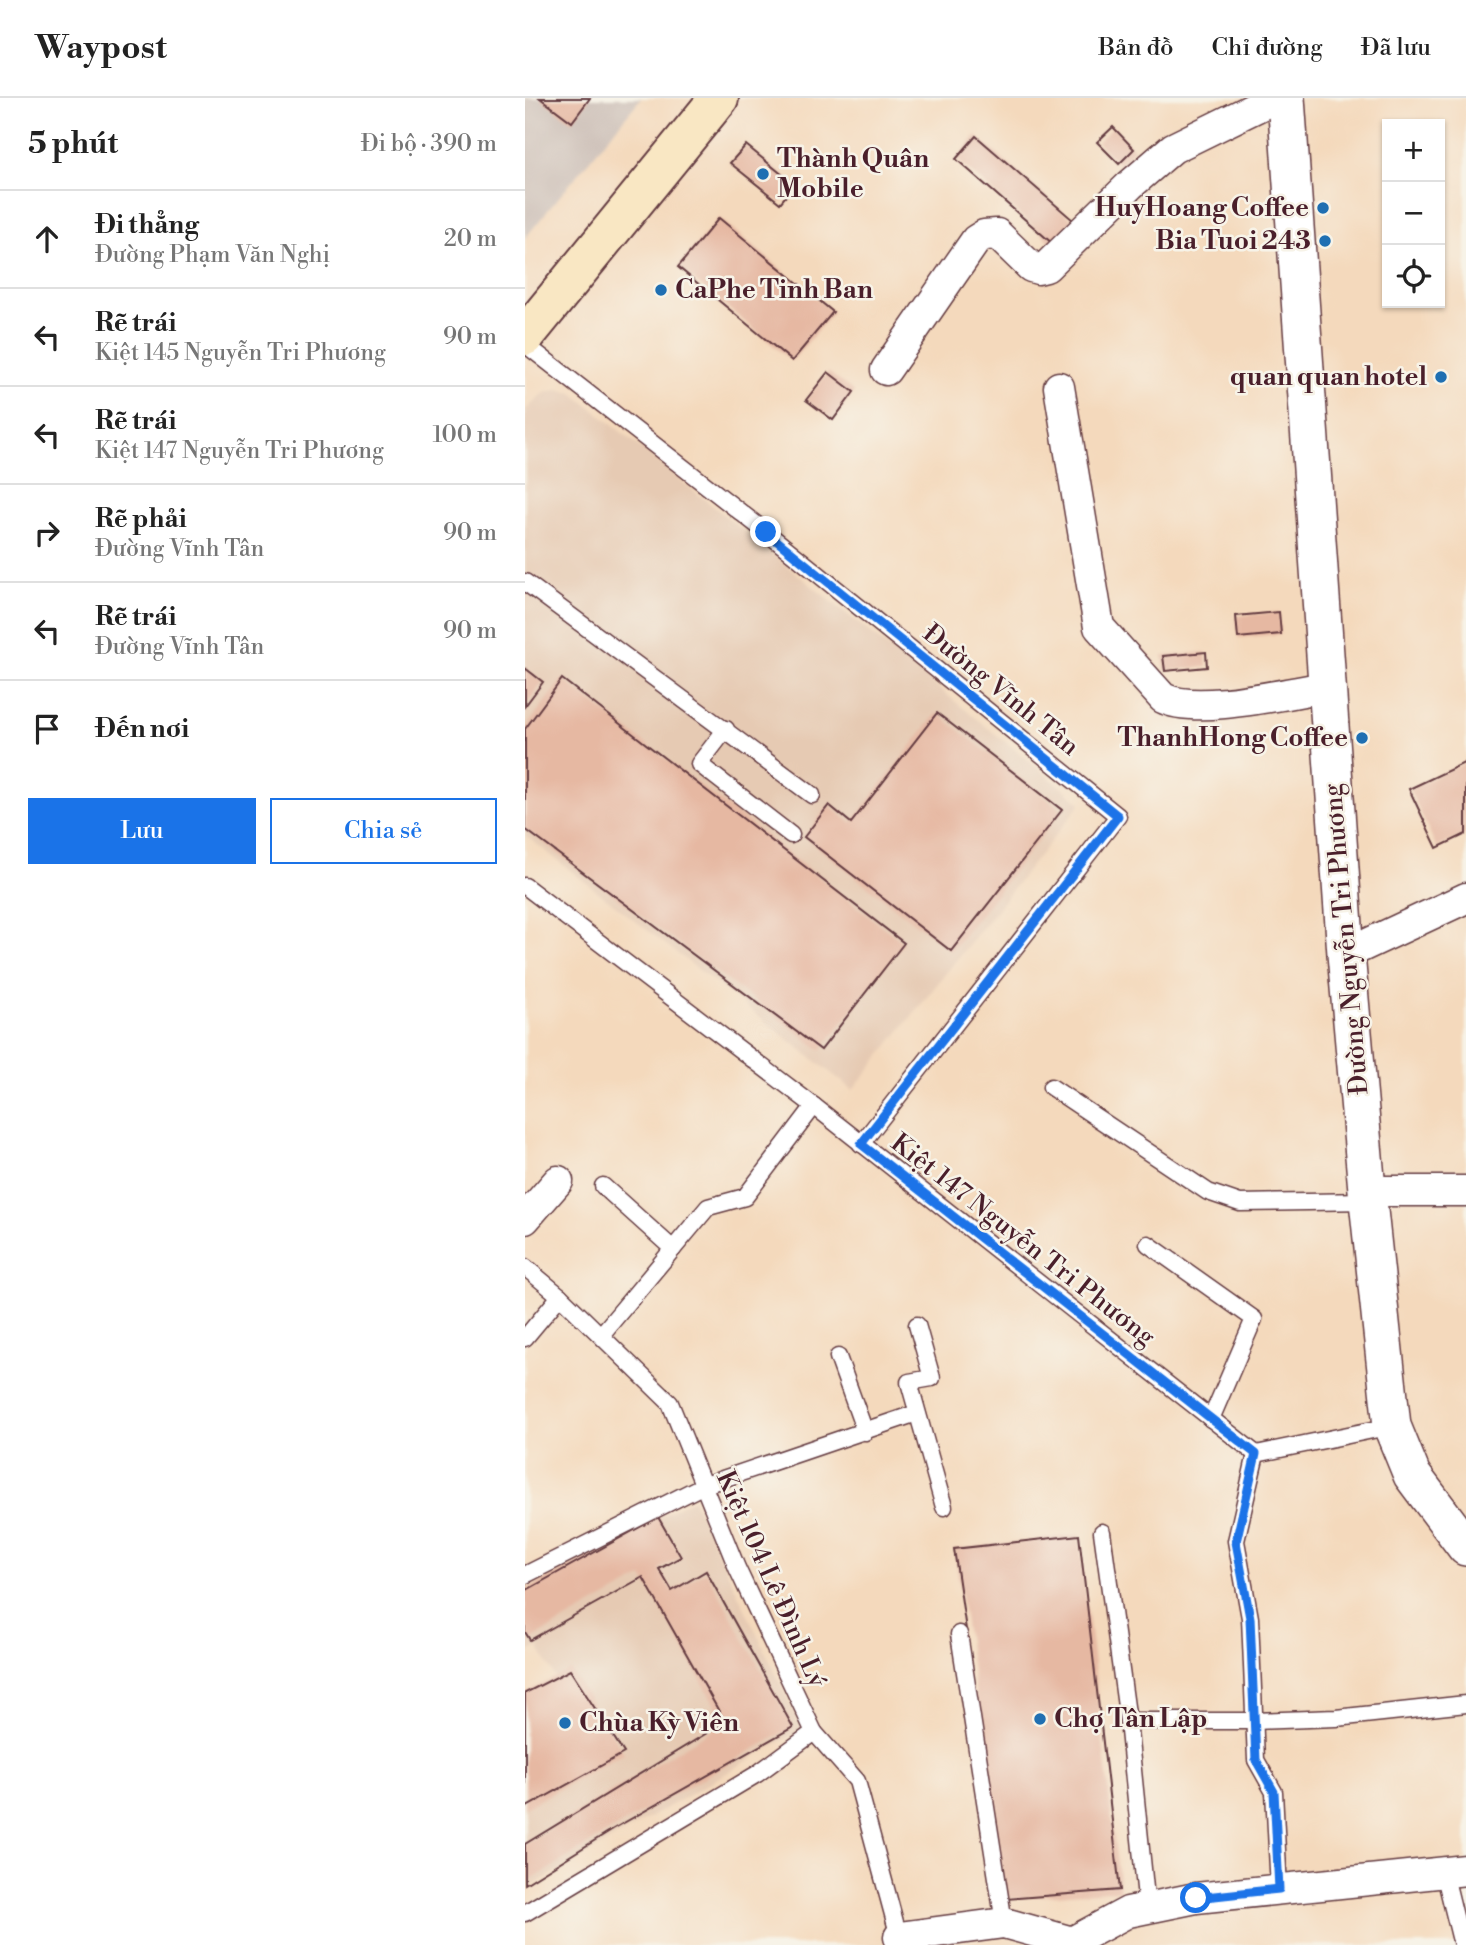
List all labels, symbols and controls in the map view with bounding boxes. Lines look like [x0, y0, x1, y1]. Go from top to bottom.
text: Waypost [35, 28, 167, 69]
text: Bản đồ [1098, 33, 1174, 63]
text: Chỉ đường [1212, 33, 1323, 63]
text: Đã lưu [1361, 33, 1431, 63]
map controls [1382, 119, 1445, 308]
button: + [1382, 119, 1445, 182]
text: 5 phút [28, 125, 118, 163]
text: Đi bộ · 390 m [361, 130, 497, 158]
place label: Thành Quân Mobile [777, 143, 929, 205]
marker: Thành Quân Mobile [755, 166, 771, 182]
button: − [1382, 182, 1445, 245]
place label: HuyHoang Coffee [1095, 192, 1309, 224]
marker: HuyHoang Coffee [1315, 200, 1331, 216]
text: Đi thẳng [95, 209, 199, 241]
icon: ahead [28, 220, 66, 258]
text: 20 m [444, 225, 497, 253]
place label: Bia Tuoi 243 [1155, 225, 1311, 257]
marker: Bia Tuoi 243 [1317, 233, 1333, 249]
text: Đường Phạm Văn Nghị [95, 241, 330, 269]
button: locate [1382, 245, 1445, 308]
place label: CaPhe Tinh Ban [675, 274, 873, 306]
marker: CaPhe Tinh Ban [653, 282, 669, 298]
text: Rẽ trái [95, 307, 176, 339]
icon: left [28, 318, 66, 356]
text: 90 m [443, 323, 497, 351]
text: Kiệt 145 Nguyễn Tri Phương [95, 339, 386, 367]
place label: quan quan hotel [1230, 361, 1427, 393]
marker: quan quan hotel [1433, 369, 1449, 385]
text: Rẽ trái [95, 405, 176, 437]
icon: left [28, 416, 66, 454]
text: 100 m [432, 421, 497, 449]
text: Kiệt 147 Nguyễn Tri Phương [95, 437, 384, 465]
text: Rẽ phải [95, 503, 187, 535]
icon: right [28, 514, 66, 552]
route end [750, 516, 781, 547]
text: 90 m [443, 519, 497, 547]
text: Đường Vĩnh Tân [95, 535, 264, 563]
text: Rẽ trái [95, 601, 176, 633]
icon: left [28, 612, 66, 650]
text: 90 m [443, 617, 497, 645]
street label: Đường Vĩnh Tân [917, 617, 1085, 763]
text: Đường Vĩnh Tân [95, 633, 264, 661]
icon: arrive [28, 710, 66, 748]
text: Đến nơi [95, 713, 189, 745]
place label: ThanhHong Coffee [1118, 722, 1348, 754]
marker: ThanhHong Coffee [1354, 730, 1370, 746]
street label: Đường Nguyễn Tri Phương [1316, 782, 1376, 1096]
button: Lưu [28, 798, 256, 864]
button: Chia sẻ [270, 798, 497, 864]
street label: Kiệt 147 Nguyễn Tri Phương [884, 1127, 1162, 1353]
street label: Kiệt 104 Lê Đình Lý [709, 1466, 833, 1693]
place label: Chợ Tân Lập [1054, 1703, 1207, 1735]
place label: Chùa Kỳ Viên [579, 1707, 739, 1739]
marker: Chợ Tân Lập [1032, 1711, 1048, 1727]
marker: Chùa Kỳ Viên [557, 1715, 573, 1731]
route start [1180, 1882, 1211, 1913]

